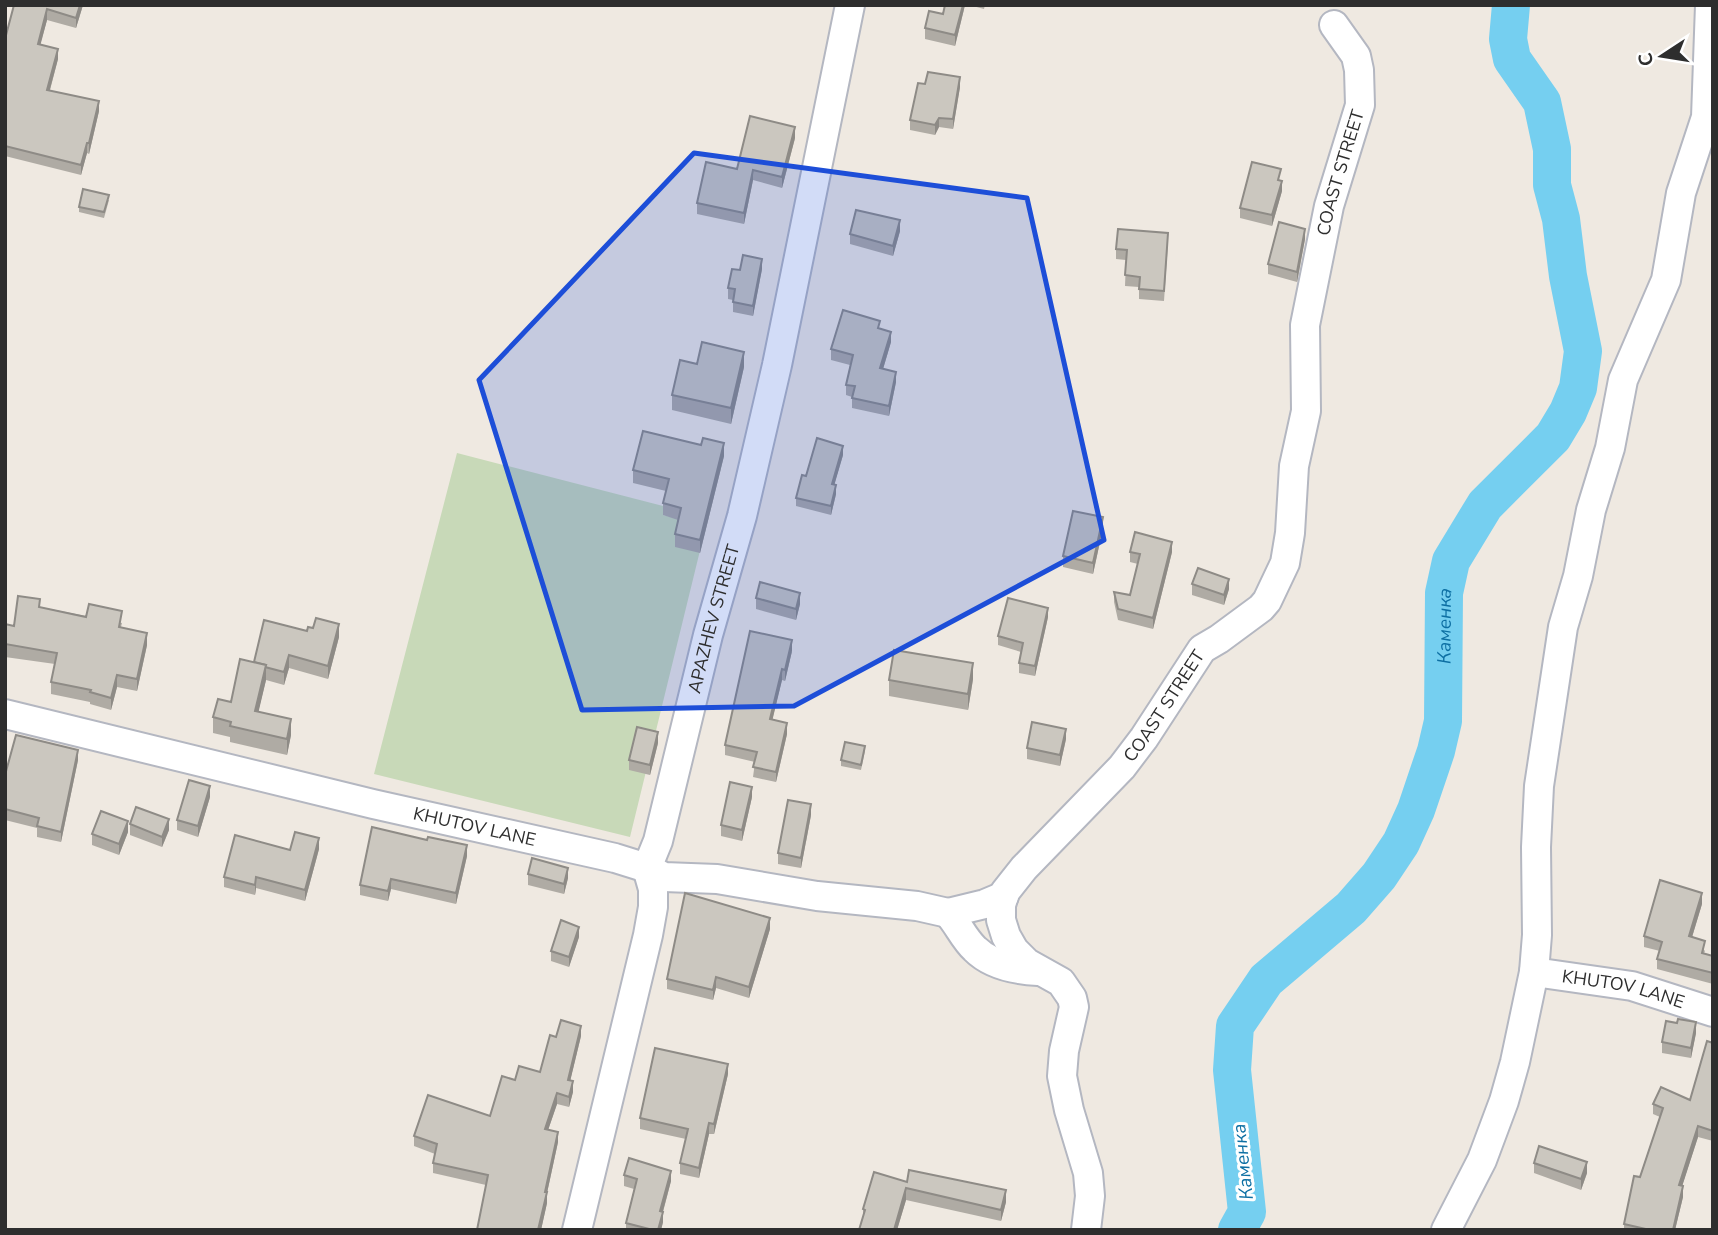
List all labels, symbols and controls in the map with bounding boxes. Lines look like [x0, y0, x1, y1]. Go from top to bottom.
north arrow [1627, 21, 1697, 91]
text: С [1632, 50, 1660, 68]
street label: COAST STREET [1311, 107, 1370, 238]
street label: APAZHEV STREET [682, 541, 745, 696]
water label: Каменка [1431, 585, 1459, 664]
street label: COAST STREET [1118, 645, 1210, 767]
street label: KHUTOV LANE [411, 801, 538, 852]
street label: KHUTOV LANE [1560, 964, 1688, 1014]
water label: Каменка [1226, 1122, 1260, 1201]

